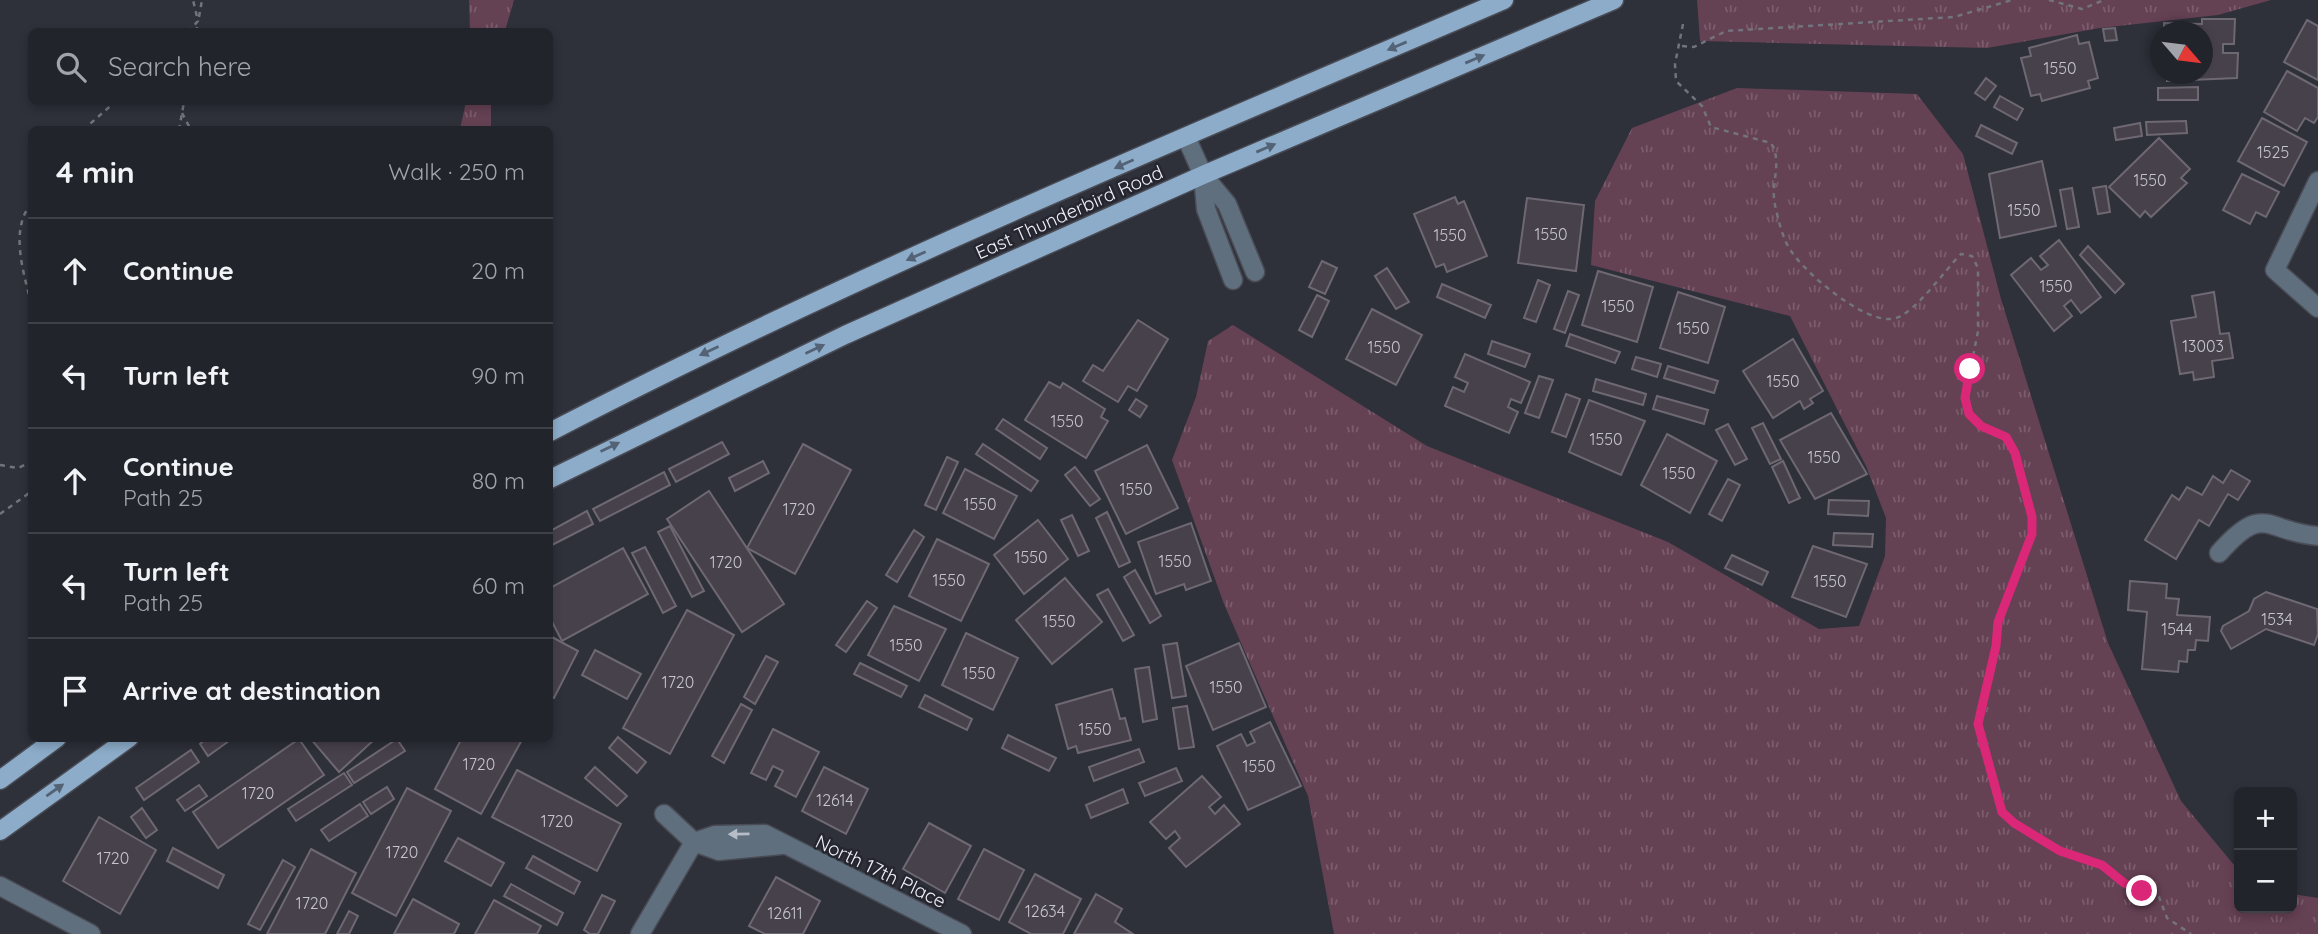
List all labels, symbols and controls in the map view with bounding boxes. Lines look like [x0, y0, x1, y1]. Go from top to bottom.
north arrow [2150, 21, 2213, 84]
search box [28, 28, 553, 105]
one-way arrow [1386, 41, 1407, 52]
icon: search [52, 48, 90, 86]
text: Search here [108, 50, 252, 83]
one-way arrow [1465, 53, 1486, 64]
house number: 1550 [2044, 58, 2076, 78]
one-way arrow [1256, 142, 1276, 154]
house number: 1525 [2257, 142, 2289, 162]
text: 4 min [56, 153, 135, 191]
text: Walk · 250 m [388, 157, 525, 186]
one-way arrow [1114, 158, 1134, 170]
street label: East Thunderbird Road [971, 160, 1167, 264]
house number: 1550 [2134, 170, 2166, 190]
house number: 1550 [2008, 200, 2040, 220]
house number: 1550 [1535, 224, 1567, 244]
house number: 1550 [1434, 225, 1466, 245]
one-way arrow [905, 251, 926, 262]
icon: ahead [56, 252, 94, 290]
text: Continue [123, 254, 234, 287]
text: 20 m [471, 256, 525, 285]
house number: 1550 [2040, 276, 2072, 296]
house number: 1550 [1602, 296, 1634, 316]
house number: 1550 [1677, 318, 1709, 338]
house number: 13003 [2182, 336, 2224, 356]
house number: 1550 [1368, 337, 1400, 357]
one-way arrow [805, 343, 825, 355]
one-way arrow [699, 345, 719, 356]
route start [1954, 353, 1985, 384]
icon: left [56, 357, 94, 395]
text: Turn left [123, 359, 230, 392]
text: 90 m [471, 361, 525, 390]
house number: 1550 [1767, 371, 1799, 391]
house number: 1550 [1051, 411, 1083, 431]
house number: 1550 [1590, 429, 1622, 449]
one-way arrow [600, 442, 620, 453]
house number: 1550 [1808, 447, 1840, 467]
text: Continue [123, 450, 234, 483]
icon: ahead [56, 462, 94, 500]
house number: 1550 [1663, 463, 1695, 483]
text: 80 m [472, 466, 525, 495]
house number: 1550 [1120, 479, 1152, 499]
text: Path 25 [123, 483, 203, 512]
house number: 1550 [964, 494, 996, 514]
house number: 1720 [783, 499, 815, 519]
house number: 1550 [1015, 547, 1047, 567]
house number: 1550 [1159, 551, 1191, 571]
house number: 1720 [710, 552, 742, 572]
text: Turn left [123, 555, 230, 588]
icon: left [56, 567, 94, 605]
house number: 1550 [933, 570, 965, 590]
text: 60 m [472, 571, 525, 600]
house number: 1550 [1814, 571, 1846, 591]
text: Path 25 [123, 588, 203, 617]
house number: 1534 [2261, 609, 2293, 629]
house number: 1550 [1043, 611, 1075, 631]
house number: 1544 [2161, 619, 2193, 639]
house number: 1550 [890, 635, 922, 655]
house number: 1550 [963, 663, 995, 683]
icon: arrive [56, 672, 94, 710]
house number: 1720 [662, 672, 694, 692]
text: Arrive at destination [123, 674, 381, 707]
house number: 1550 [1210, 677, 1242, 697]
house number: 1550 [1079, 719, 1111, 739]
house number: 1720 [463, 754, 495, 774]
house number: 1550 [1243, 756, 1275, 776]
house number: 1720 [242, 783, 274, 803]
one-way arrow [45, 784, 64, 797]
map controls [2234, 787, 2297, 913]
button: + [2234, 787, 2297, 850]
house number: 12614 [816, 790, 854, 810]
house number: 1720 [541, 811, 573, 831]
one-way arrow [728, 828, 750, 840]
street label: North 17th Place [812, 829, 950, 913]
house number: 1720 [386, 842, 418, 862]
house number: 1720 [97, 848, 129, 868]
button: − [2234, 850, 2297, 913]
route end [2126, 875, 2157, 906]
house number: 1720 [296, 893, 328, 913]
house number: 12634 [1025, 901, 1065, 921]
house number: 12611 [767, 903, 803, 923]

